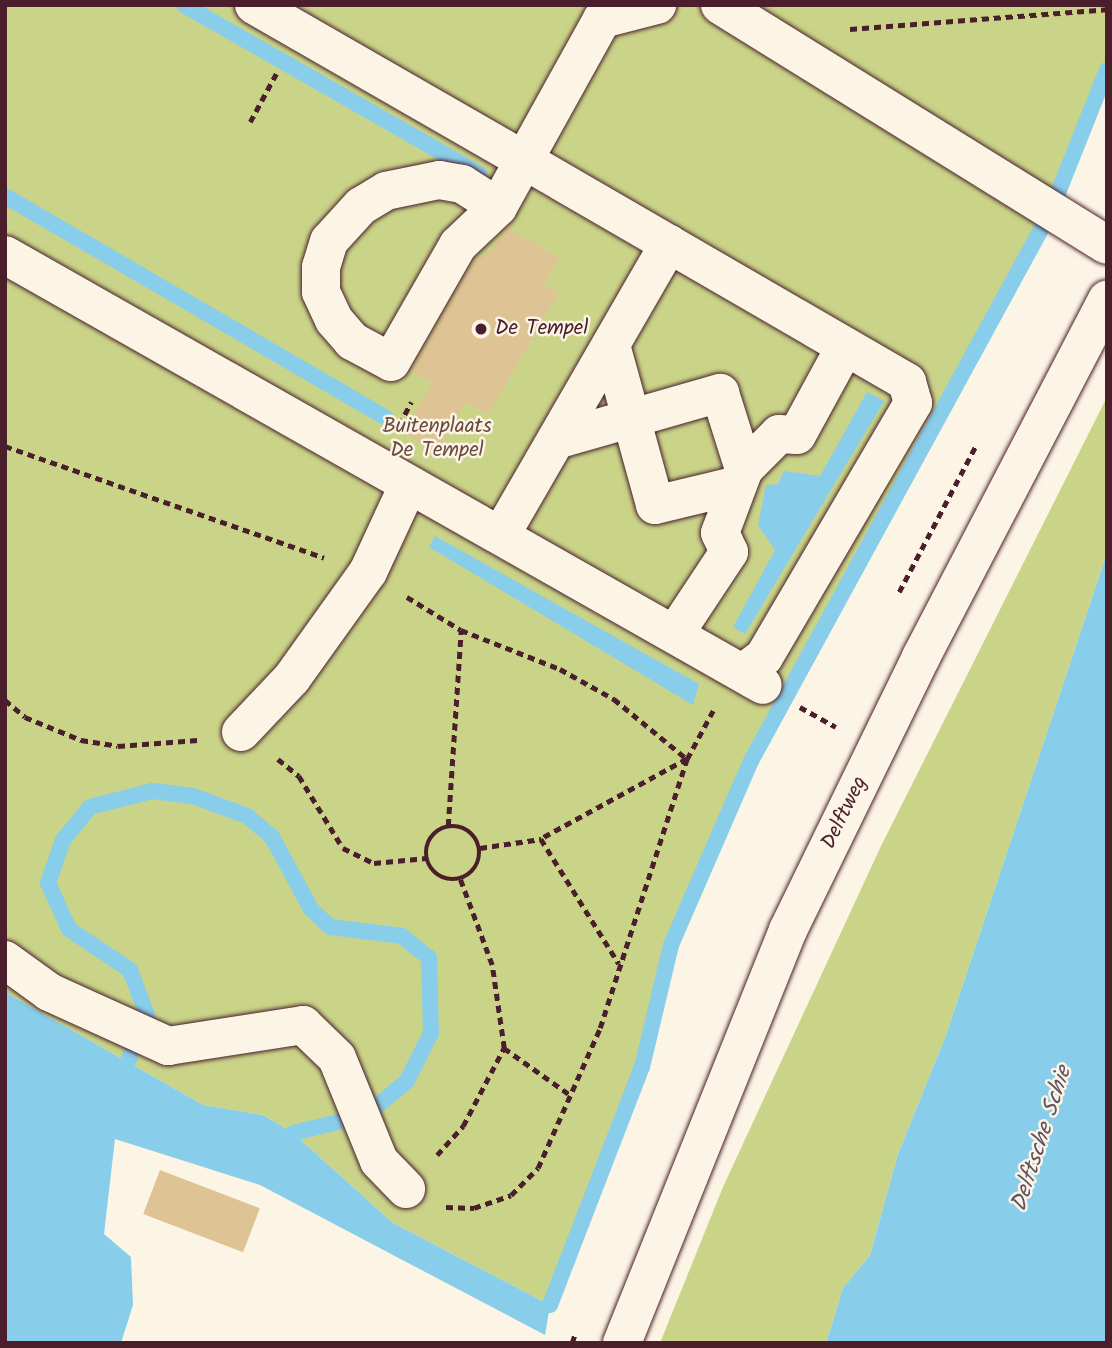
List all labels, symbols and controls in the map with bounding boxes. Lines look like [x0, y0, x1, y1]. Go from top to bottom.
place label: De Tempel [495, 316, 588, 342]
marker: De Tempel [473, 321, 489, 337]
park label: Buitenplaats De Tempel [382, 414, 492, 464]
street label: Delftweg [817, 773, 873, 853]
water label: Delftsche Schie [1006, 1063, 1078, 1215]

